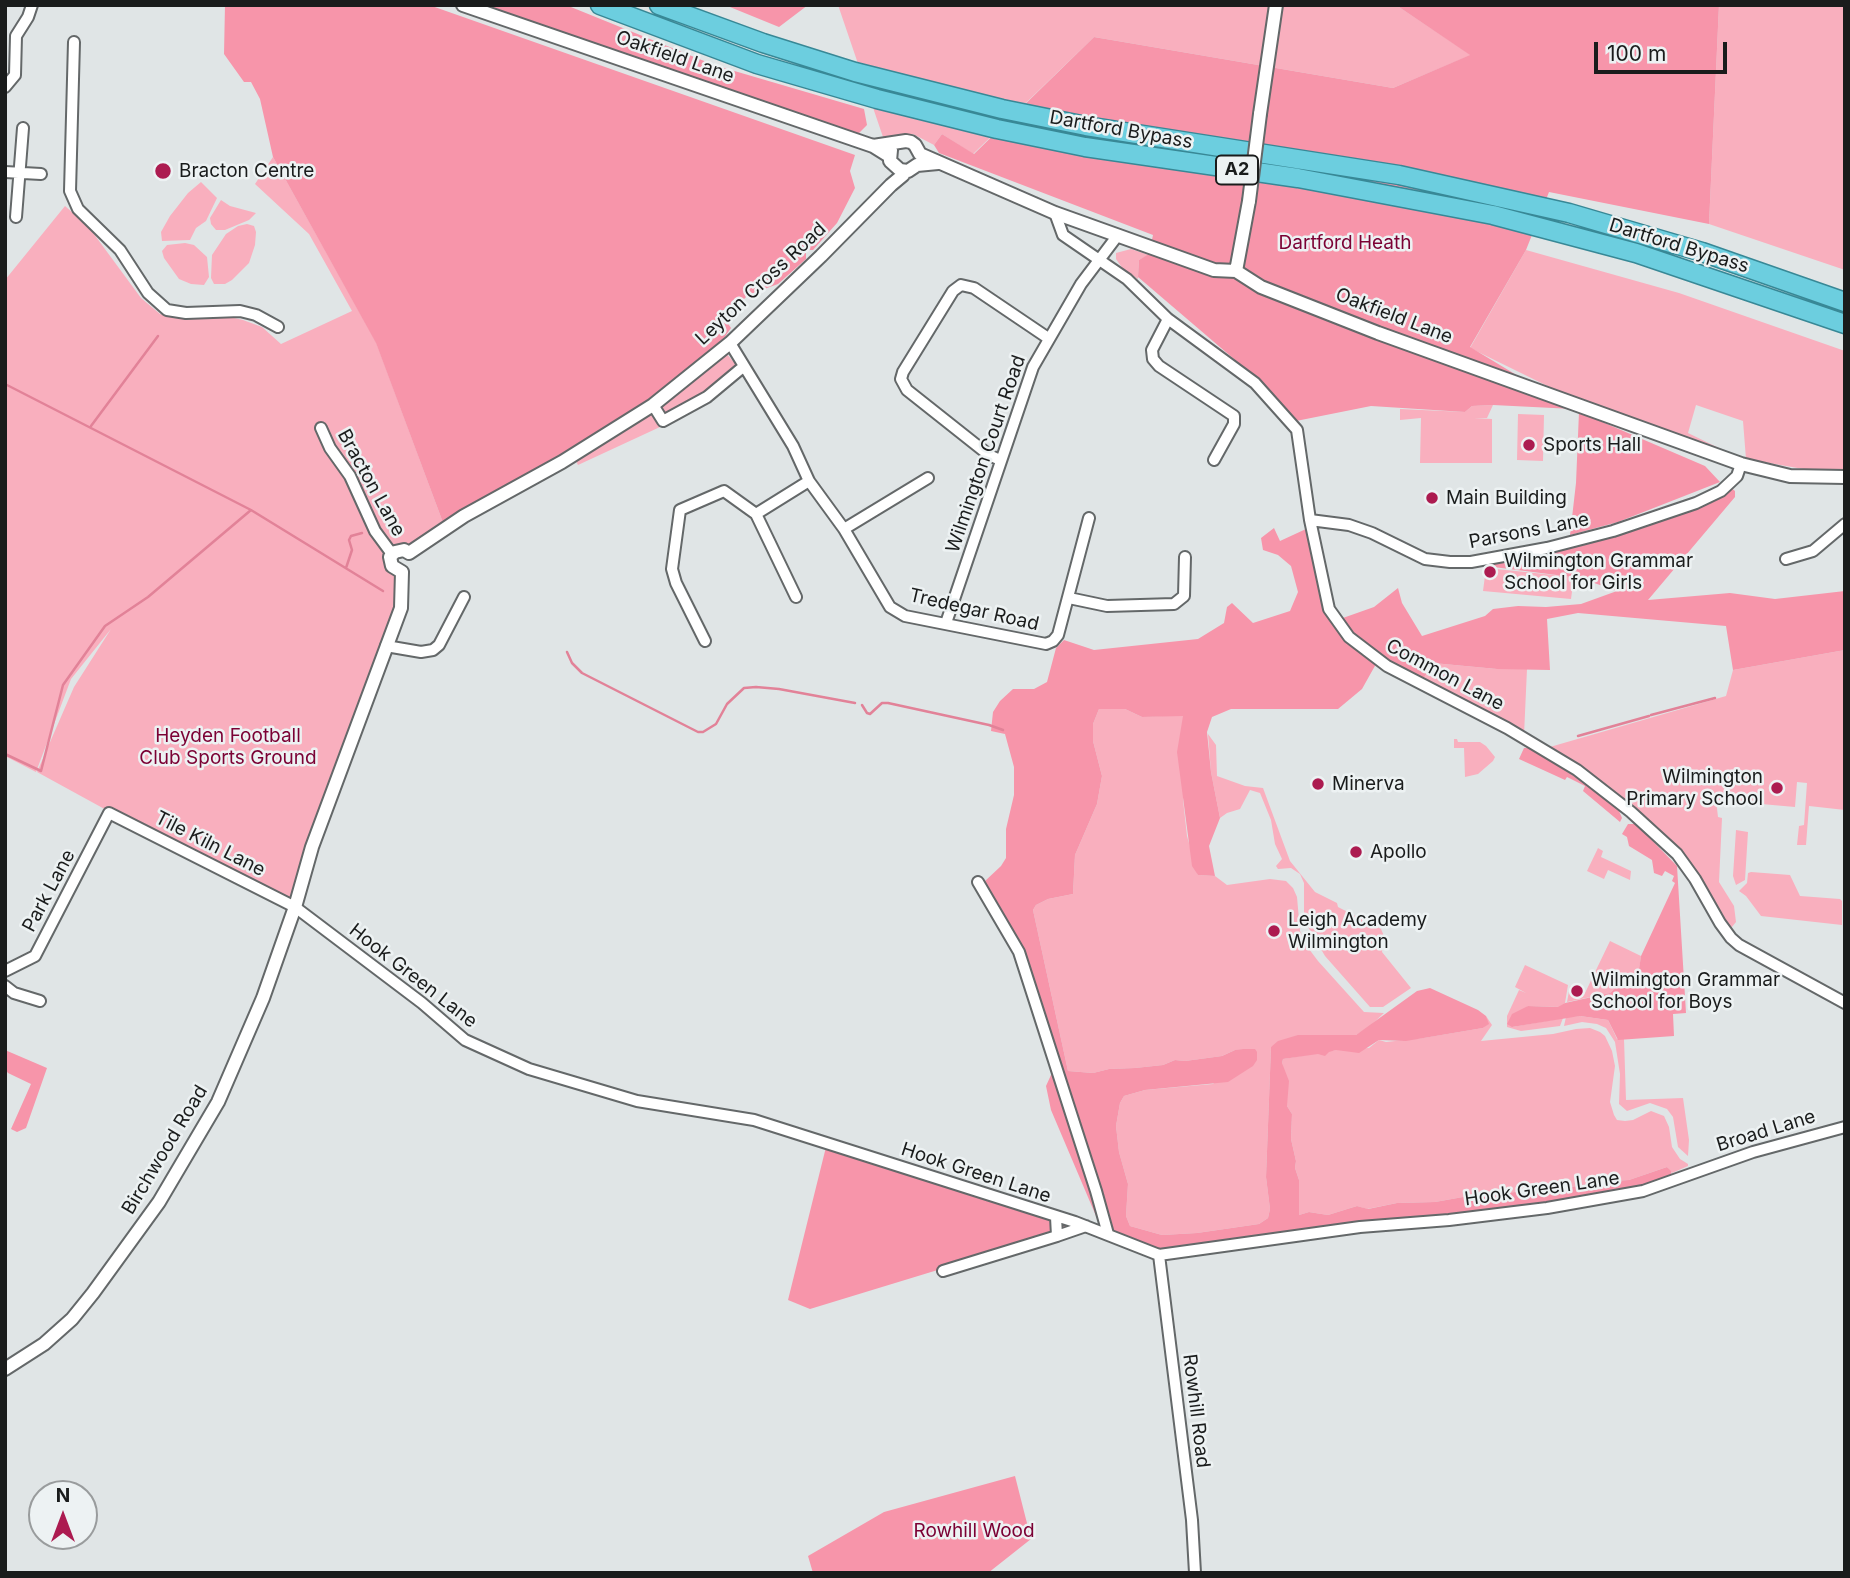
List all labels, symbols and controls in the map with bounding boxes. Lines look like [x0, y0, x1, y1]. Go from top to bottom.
street label: Oakfield Lane [613, 26, 737, 88]
scale bar [1598, 28, 1731, 72]
text: 100 m [1607, 41, 1666, 66]
street label: Dartford Bypass [1048, 106, 1194, 154]
road number: A2 [1216, 155, 1258, 184]
place label: Bracton Centre [179, 160, 314, 182]
marker: Bracton Centre [153, 161, 173, 181]
street label: Dartford Bypass [1606, 214, 1752, 278]
street label: Leyton Cross Road [691, 218, 831, 350]
park label: Dartford Heath [1279, 232, 1411, 254]
street label: Oakfield Lane [1332, 283, 1456, 349]
street label: Wilmington Court Road [941, 352, 1031, 556]
street label: Bracton Lane [332, 426, 410, 540]
place label: Sports Hall [1543, 434, 1641, 456]
marker: Sports Hall [1521, 437, 1537, 453]
place label: Main Building [1446, 487, 1567, 509]
marker: Main Building [1424, 490, 1440, 506]
street label: Parsons Lane [1467, 508, 1591, 554]
place label: Wilmington Grammar School for Girls [1504, 550, 1693, 594]
marker: Wilmington Grammar School for Girls [1482, 564, 1498, 580]
street label: Tredegar Road [907, 584, 1041, 636]
street label: Common Lane [1382, 634, 1508, 716]
park label: Heyden Football Club Sports Ground [139, 725, 317, 769]
place label: Wilmington Primary School [1626, 766, 1763, 810]
place label: Minerva [1332, 773, 1405, 795]
marker: Minerva [1310, 776, 1326, 792]
marker: Wilmington Primary School [1769, 780, 1785, 796]
street label: Tile Kiln Lane [151, 807, 269, 881]
place label: Apollo [1370, 841, 1427, 863]
marker: Apollo [1348, 844, 1364, 860]
street label: Park Lane [18, 846, 80, 936]
place label: Leigh Academy Wilmington [1288, 909, 1427, 953]
street label: Hook Green Lane [344, 919, 482, 1033]
marker: Leigh Academy Wilmington [1266, 923, 1282, 939]
place label: Wilmington Grammar School for Boys [1591, 969, 1780, 1013]
marker: Wilmington Grammar School for Boys [1569, 983, 1585, 999]
street label: Birchwood Road [117, 1081, 213, 1219]
street label: Broad Lane [1714, 1105, 1818, 1157]
street label: Hook Green Lane [898, 1138, 1054, 1208]
street label: Hook Green Lane [1463, 1167, 1621, 1211]
street label: Rowhill Road [1178, 1353, 1214, 1469]
north arrow [28, 1480, 98, 1550]
text: N [56, 1484, 70, 1507]
park label: Rowhill Wood [913, 1520, 1035, 1542]

